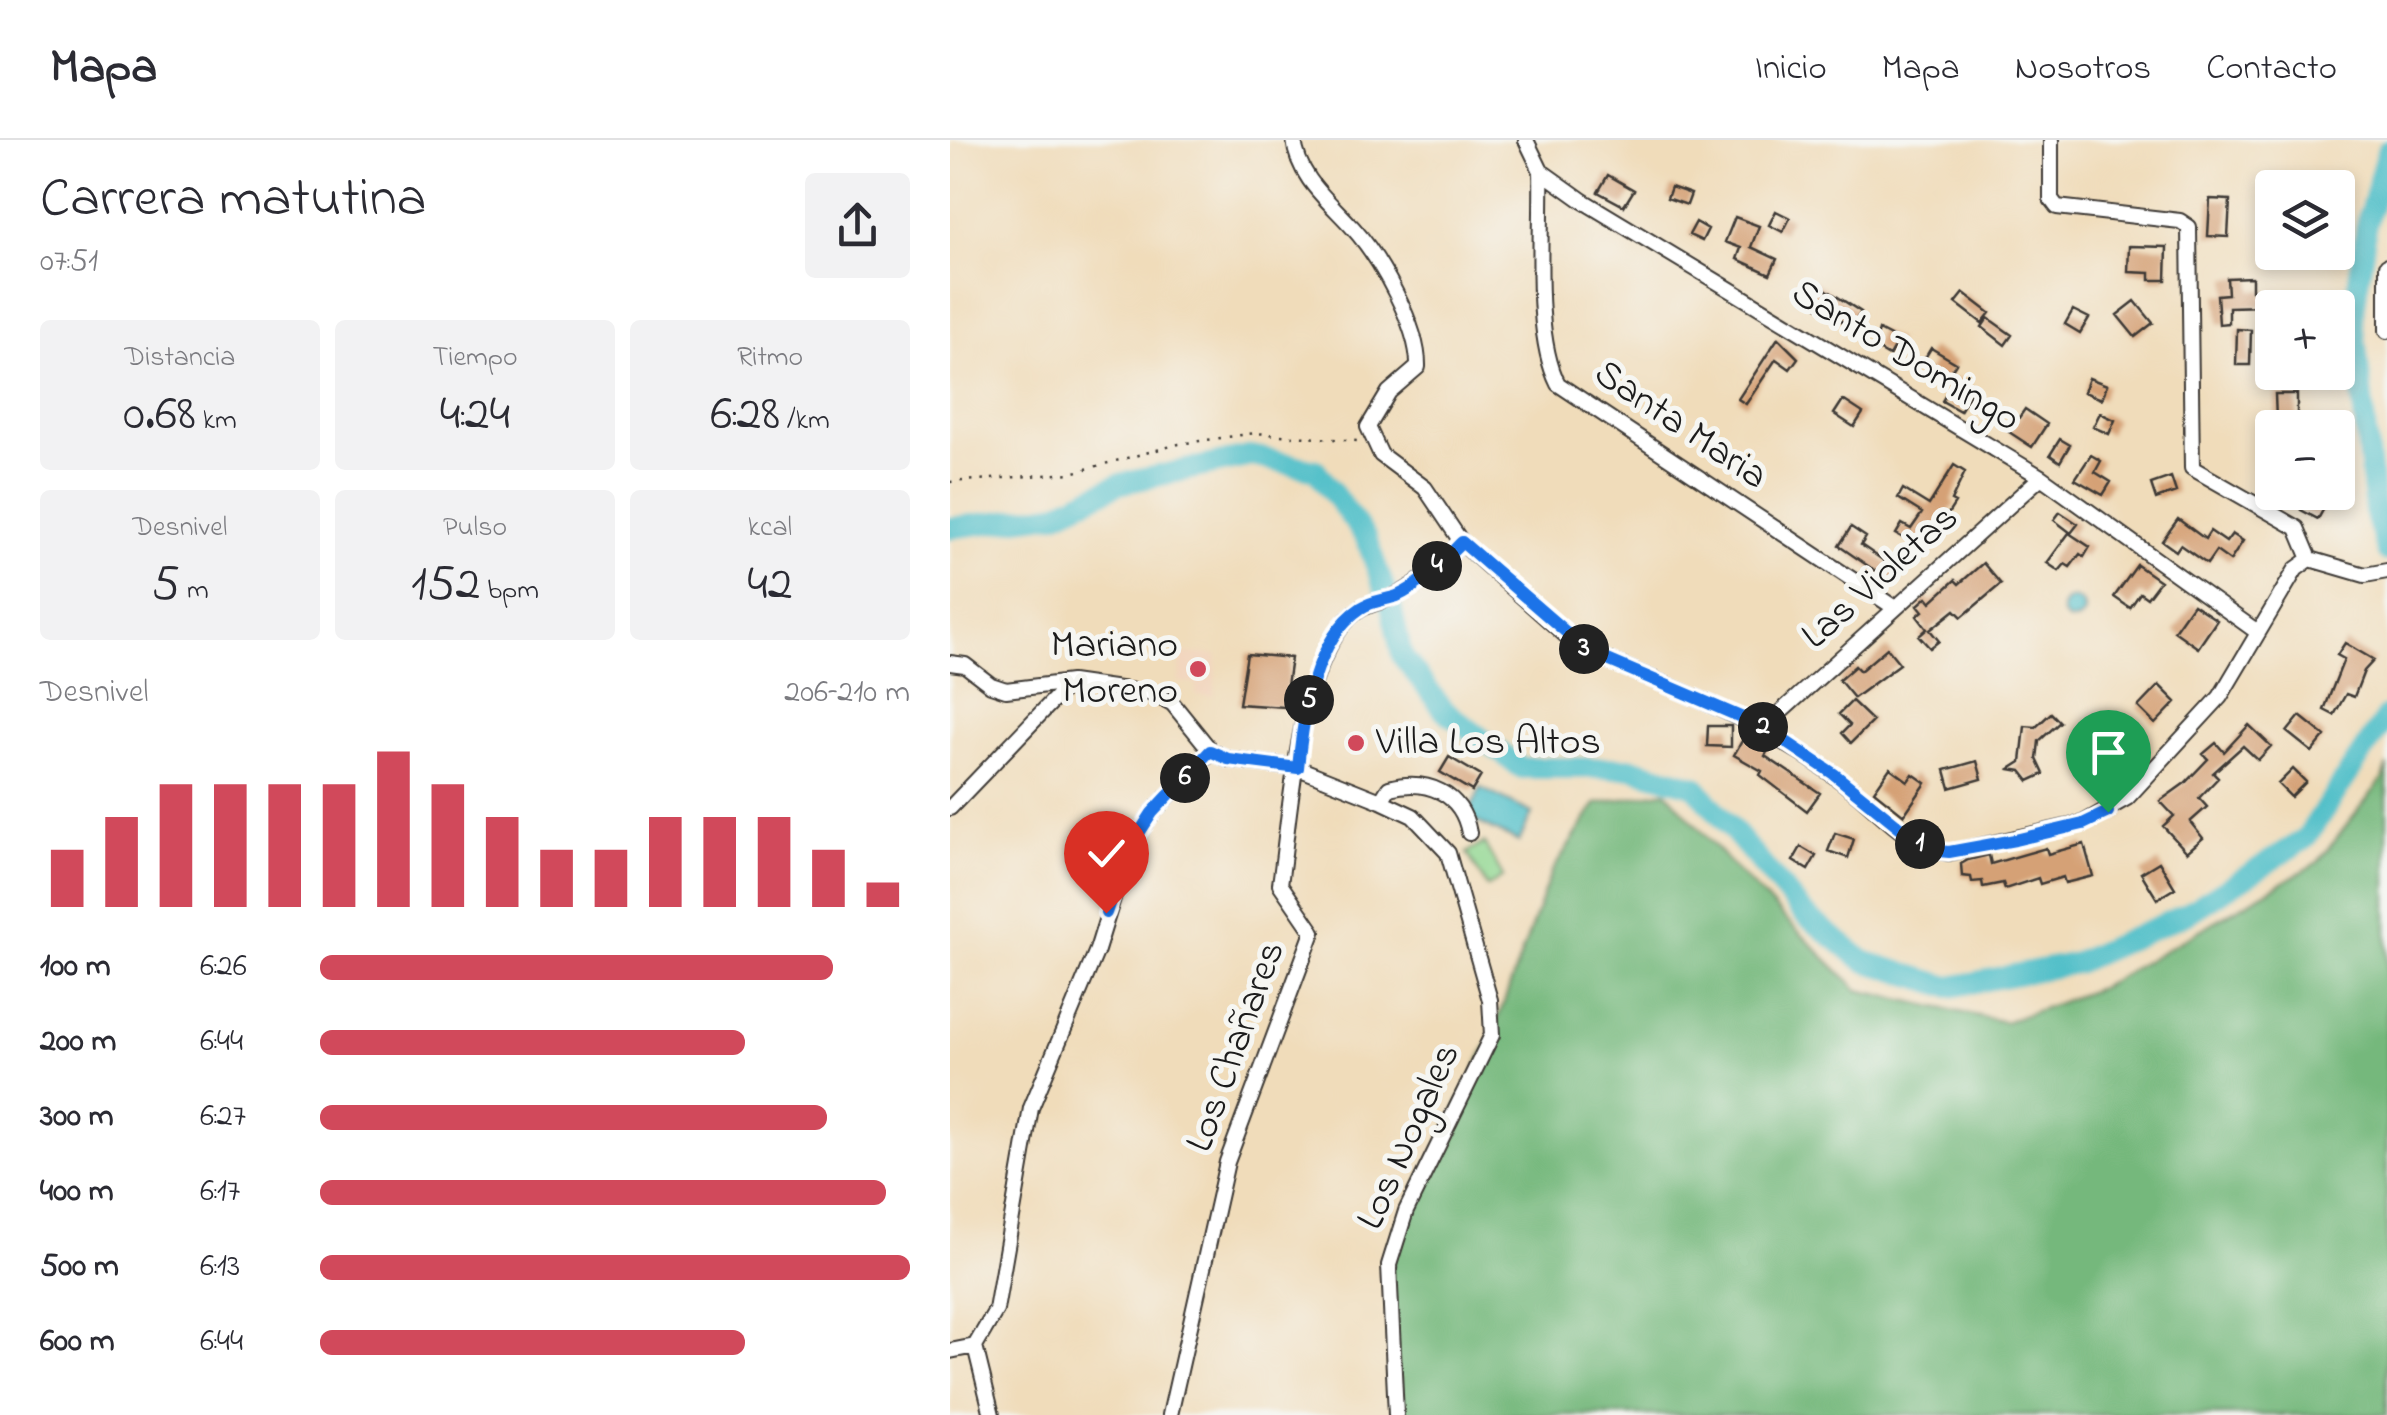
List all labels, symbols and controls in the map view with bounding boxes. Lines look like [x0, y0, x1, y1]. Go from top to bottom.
text: Mapa [50, 34, 157, 104]
text: Inicio [1755, 44, 1827, 95]
text: Mapa [1882, 44, 1960, 95]
text: Nosotros [2015, 44, 2151, 95]
text: Contacto [2206, 44, 2337, 95]
text: Carrera matutina [40, 161, 427, 241]
map controls [2255, 170, 2355, 510]
button: layers [2255, 170, 2355, 270]
button: share [805, 173, 910, 278]
text: 07:51 [40, 239, 98, 286]
street label: Santo Domingo [1779, 265, 2031, 449]
button: + [2255, 290, 2355, 390]
text: Distancia [125, 338, 235, 379]
text: Tiempo [432, 338, 518, 379]
text: Ritmo [737, 338, 803, 379]
street label: Santa Maria [1581, 346, 1779, 506]
text: 0.68 [123, 379, 196, 452]
text: 4:24 [440, 379, 510, 452]
text: 6:28 [710, 379, 780, 452]
text: km [196, 401, 237, 442]
text: /km [780, 401, 830, 442]
button: − [2255, 410, 2355, 510]
street label: Las Violetas [1789, 491, 1973, 665]
text: Desnivel [132, 508, 228, 549]
text: Pulso [443, 508, 507, 549]
text: kcal [748, 508, 792, 549]
pin: 4 [1412, 541, 1462, 591]
text: 4 [1431, 545, 1443, 586]
text: 5 [151, 549, 180, 622]
text: 152 [411, 549, 480, 622]
text: 42 [747, 549, 793, 622]
text: m [180, 571, 209, 612]
text: bpm [480, 571, 539, 612]
place label: Mariano Moreno [1050, 617, 1178, 722]
pin: 3 [1559, 624, 1609, 674]
text: 3 [1578, 628, 1590, 669]
marker: Mariano Moreno [1187, 658, 1209, 680]
text: Desnivel [40, 670, 149, 717]
text: 206–210 m [784, 670, 910, 717]
pin: 5 [1284, 675, 1334, 725]
text: 5 [1301, 679, 1317, 720]
pin: 2 [1738, 702, 1788, 752]
text: 2 [1756, 706, 1770, 747]
pin [2066, 710, 2151, 813]
place label: Villa Los Altos [1375, 714, 1601, 773]
icon: arrive [2081, 725, 2136, 780]
marker: Villa Los Altos [1345, 732, 1367, 754]
pin: 6 [1160, 753, 1210, 803]
text: 6 [1179, 757, 1191, 798]
pin [1064, 811, 1149, 914]
pin: 1 [1895, 819, 1945, 869]
text: 1 [1916, 823, 1924, 864]
icon: check [1079, 826, 1134, 881]
street label: Los Chañares [1172, 933, 1302, 1161]
text: 100 m [40, 944, 111, 991]
text: 6:26 [200, 944, 247, 991]
text: 200 m [40, 1019, 116, 1066]
text: 6:44 [200, 1019, 243, 1066]
street label: Los Nogales [1343, 1034, 1477, 1240]
text: 300 m [40, 1094, 114, 1141]
text: 6:27 [200, 1094, 246, 1141]
text: 400 m [40, 1169, 114, 1216]
text: 6:17 [200, 1169, 240, 1216]
text: 500 m [40, 1244, 119, 1291]
text: 6:13 [200, 1244, 240, 1291]
text: 600 m [40, 1319, 115, 1366]
text: 6:44 [200, 1319, 243, 1366]

